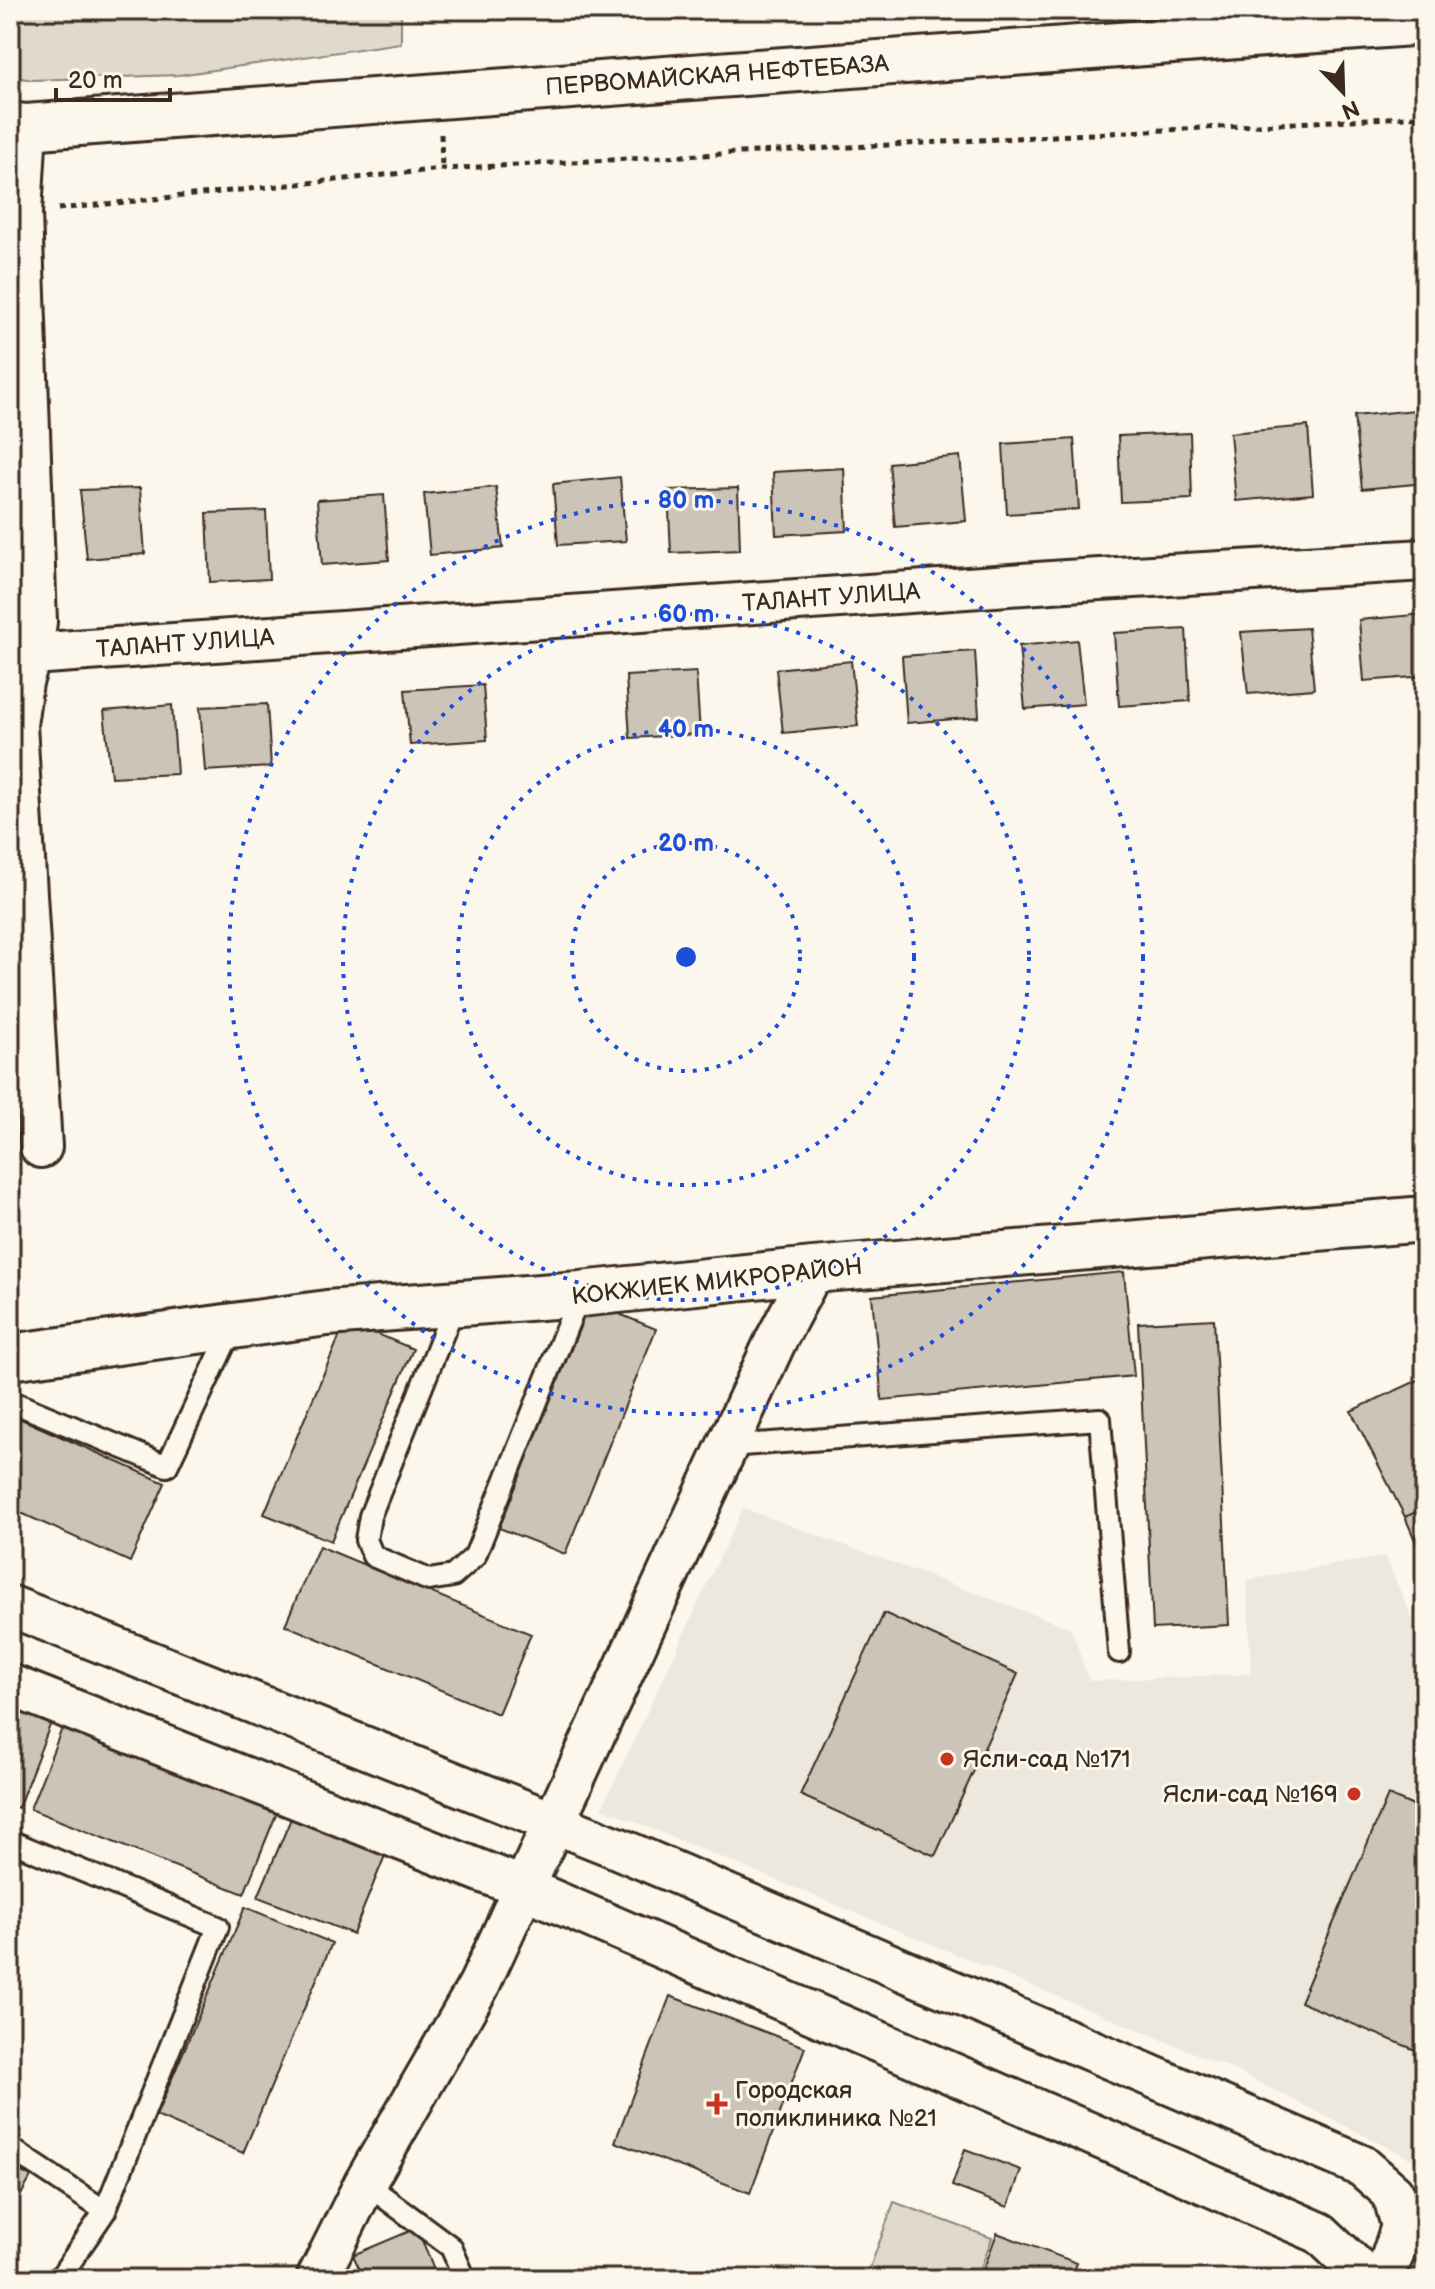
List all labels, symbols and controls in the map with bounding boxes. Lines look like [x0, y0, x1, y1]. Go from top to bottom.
street label: ПЕРВОМАЙСКАЯ НЕФТЕБАЗА [544, 49, 890, 102]
scale bar [56, 52, 170, 102]
north arrow [1303, 52, 1383, 132]
text: 20 m [68, 66, 123, 95]
text: N [1337, 93, 1363, 125]
text: 80 m [658, 486, 714, 515]
street label: ТАЛАНТ УЛИЦА [741, 577, 921, 618]
text: 60 m [658, 600, 714, 629]
street label: ТАЛАНТ УЛИЦА [95, 623, 275, 664]
text: 40 m [658, 715, 714, 744]
text: 20 m [658, 829, 714, 858]
centre of rings [672, 943, 700, 971]
street label: КОКЖИЕК МИКРОРАЙОН [570, 1252, 864, 1311]
place label: Ясли-сад №171 [963, 1745, 1131, 1774]
marker: Ясли-сад №171 [938, 1750, 956, 1768]
place label: Ясли-сад №169 [1163, 1780, 1338, 1809]
marker: Ясли-сад №169 [1345, 1785, 1363, 1803]
place label: Городская поликлиника №21 [735, 2076, 937, 2133]
marker: Городская поликлиника №21 [706, 2093, 728, 2115]

